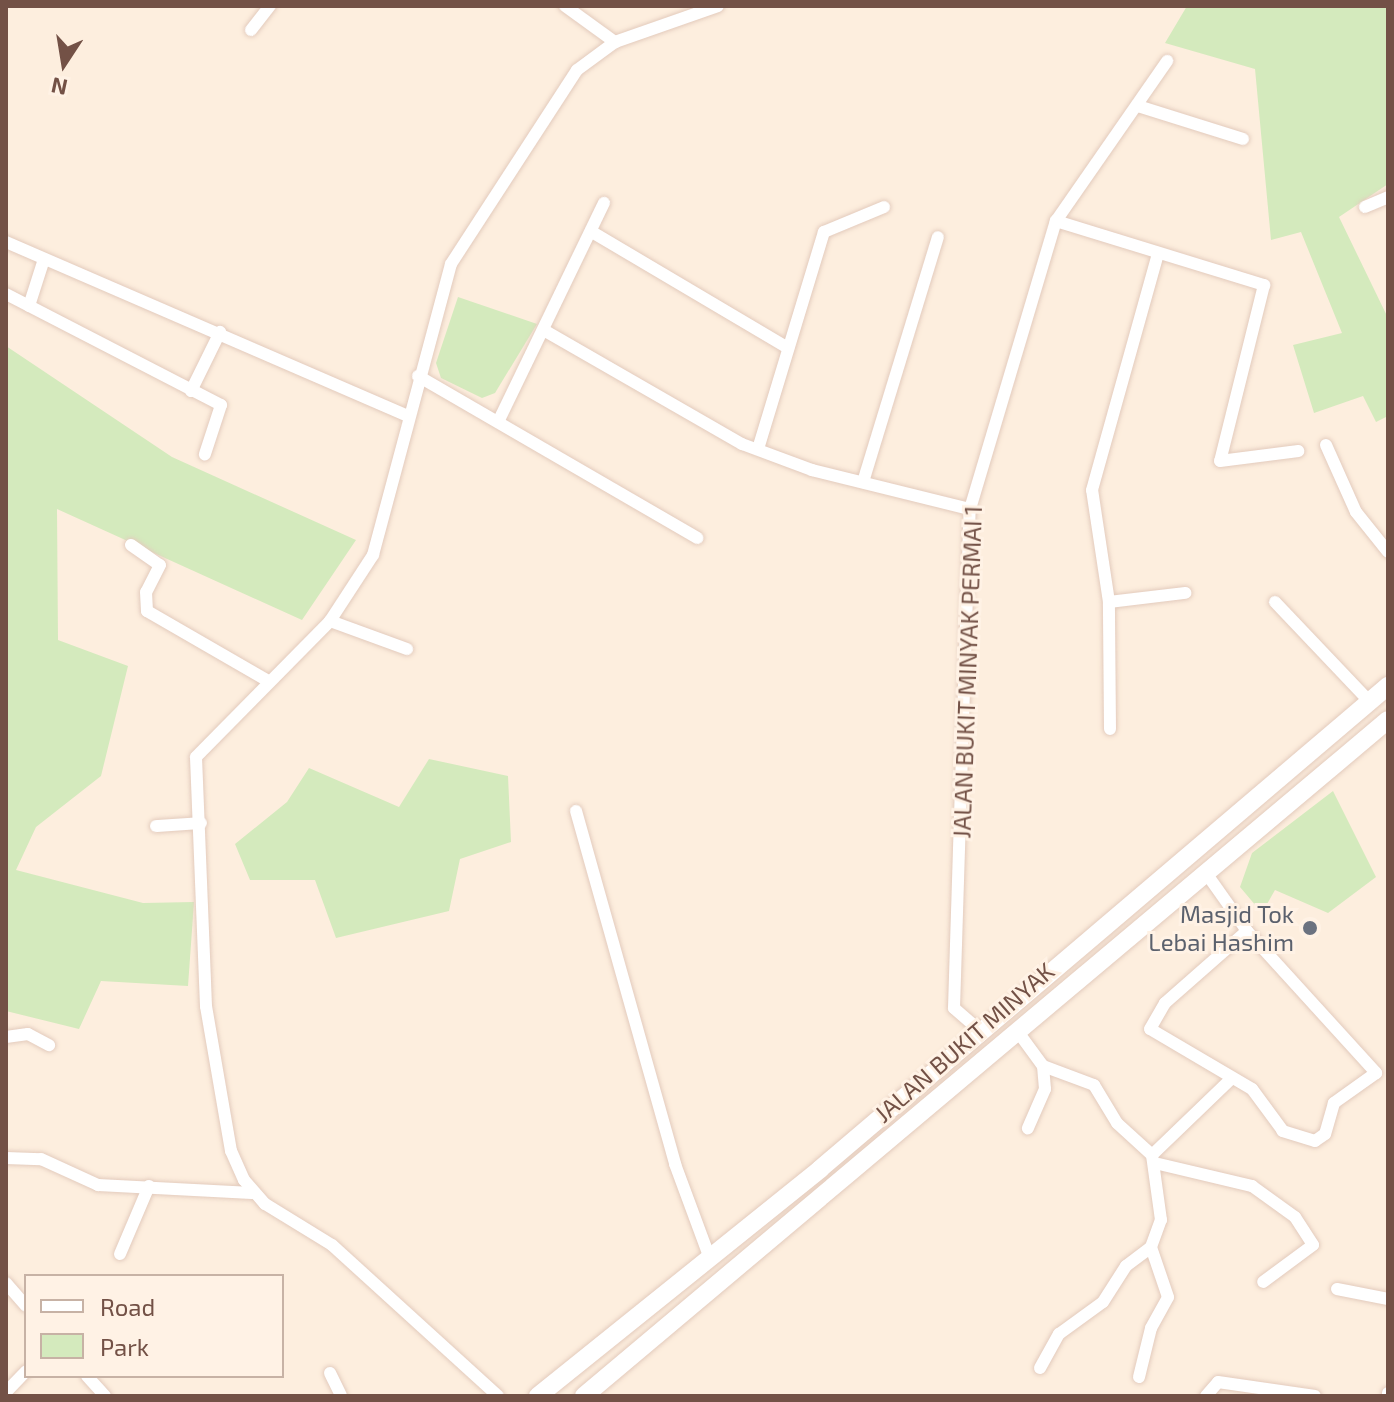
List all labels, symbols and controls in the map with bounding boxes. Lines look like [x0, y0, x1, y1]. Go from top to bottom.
north arrow [24, 24, 104, 104]
text: N [49, 73, 69, 102]
street label: JALAN BUKIT MINYAK PERMAI 1 [947, 505, 987, 839]
place label: Masjid Tok Lebai Hashim [1148, 900, 1294, 956]
marker: Masjid Tok Lebai Hashim [1301, 919, 1319, 937]
street label: JALAN BUKIT MINYAK [868, 956, 1060, 1128]
legend [24, 1274, 284, 1378]
text: Road [100, 1292, 155, 1321]
text: Park [100, 1332, 149, 1361]

